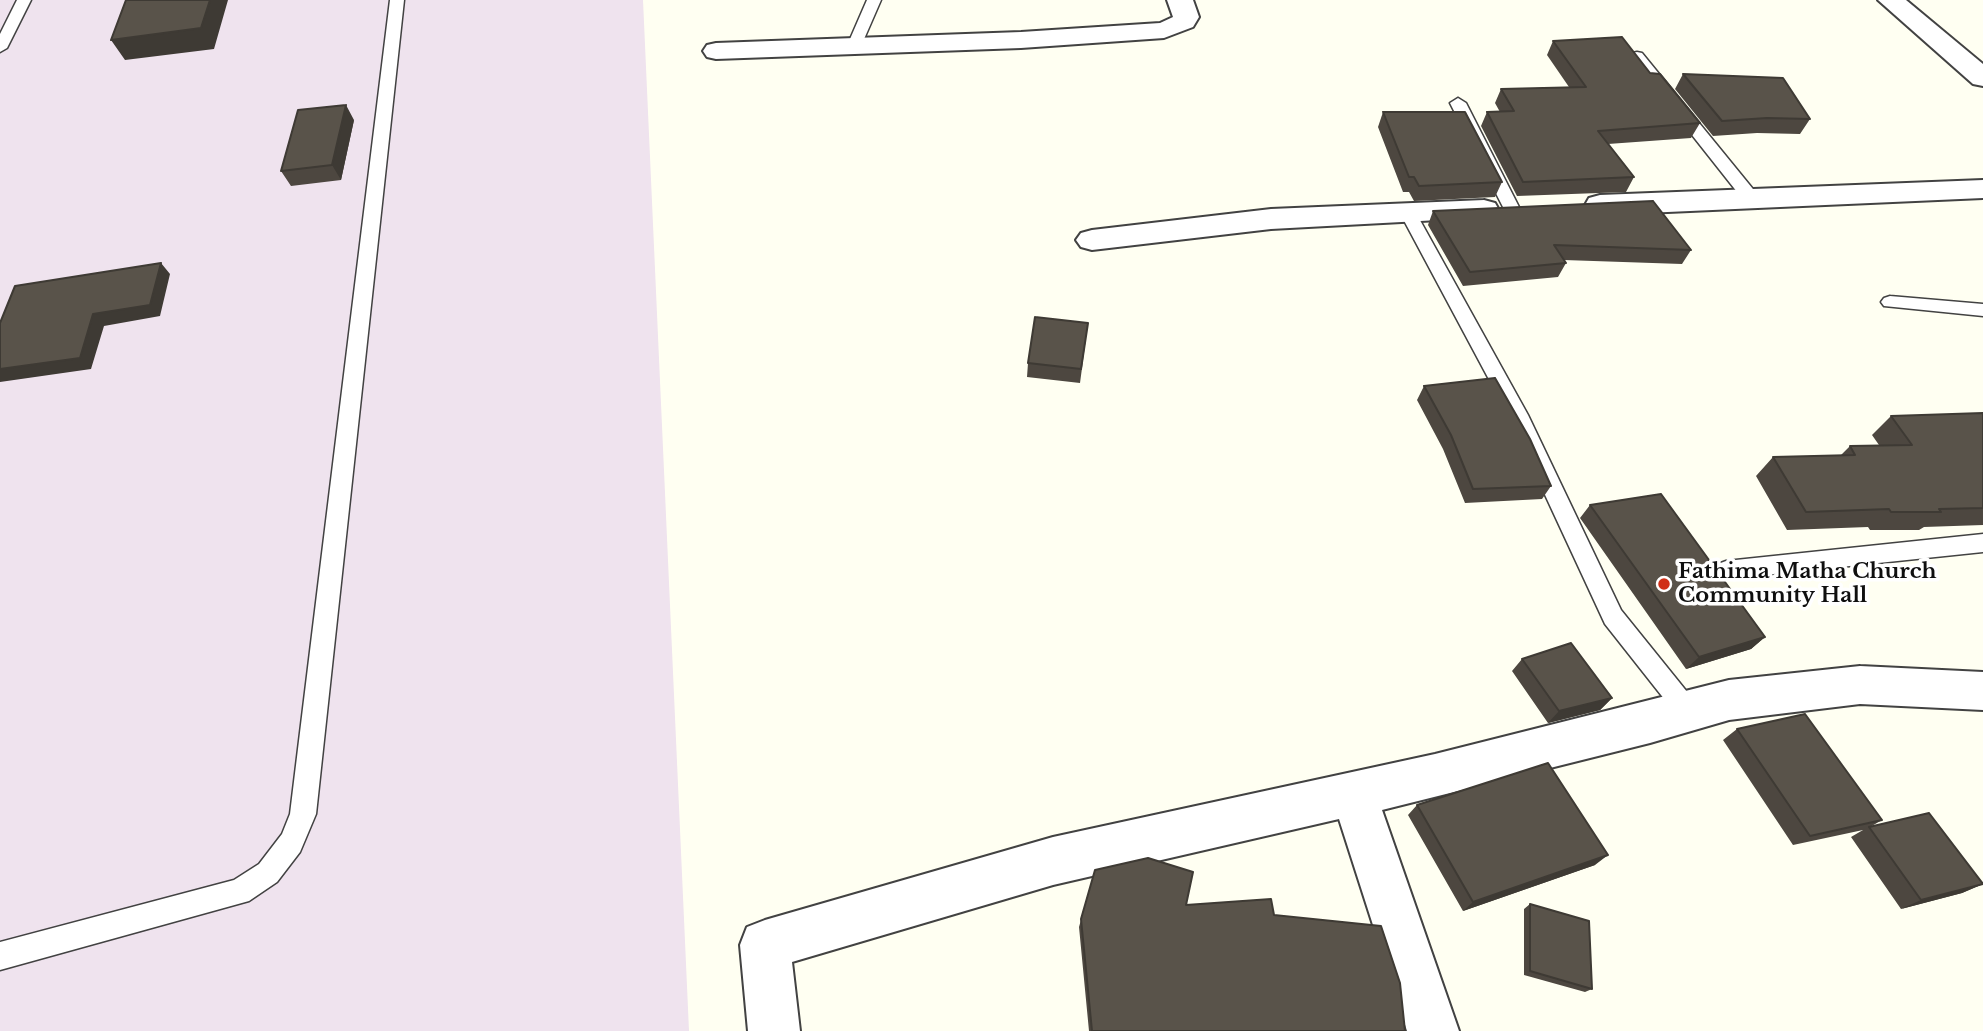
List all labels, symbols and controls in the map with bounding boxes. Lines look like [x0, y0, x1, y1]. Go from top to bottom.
place label: Fathima Matha Church Community Hall [1678, 559, 1937, 609]
marker: Fathima Matha Church Community Hall [1656, 576, 1672, 592]

